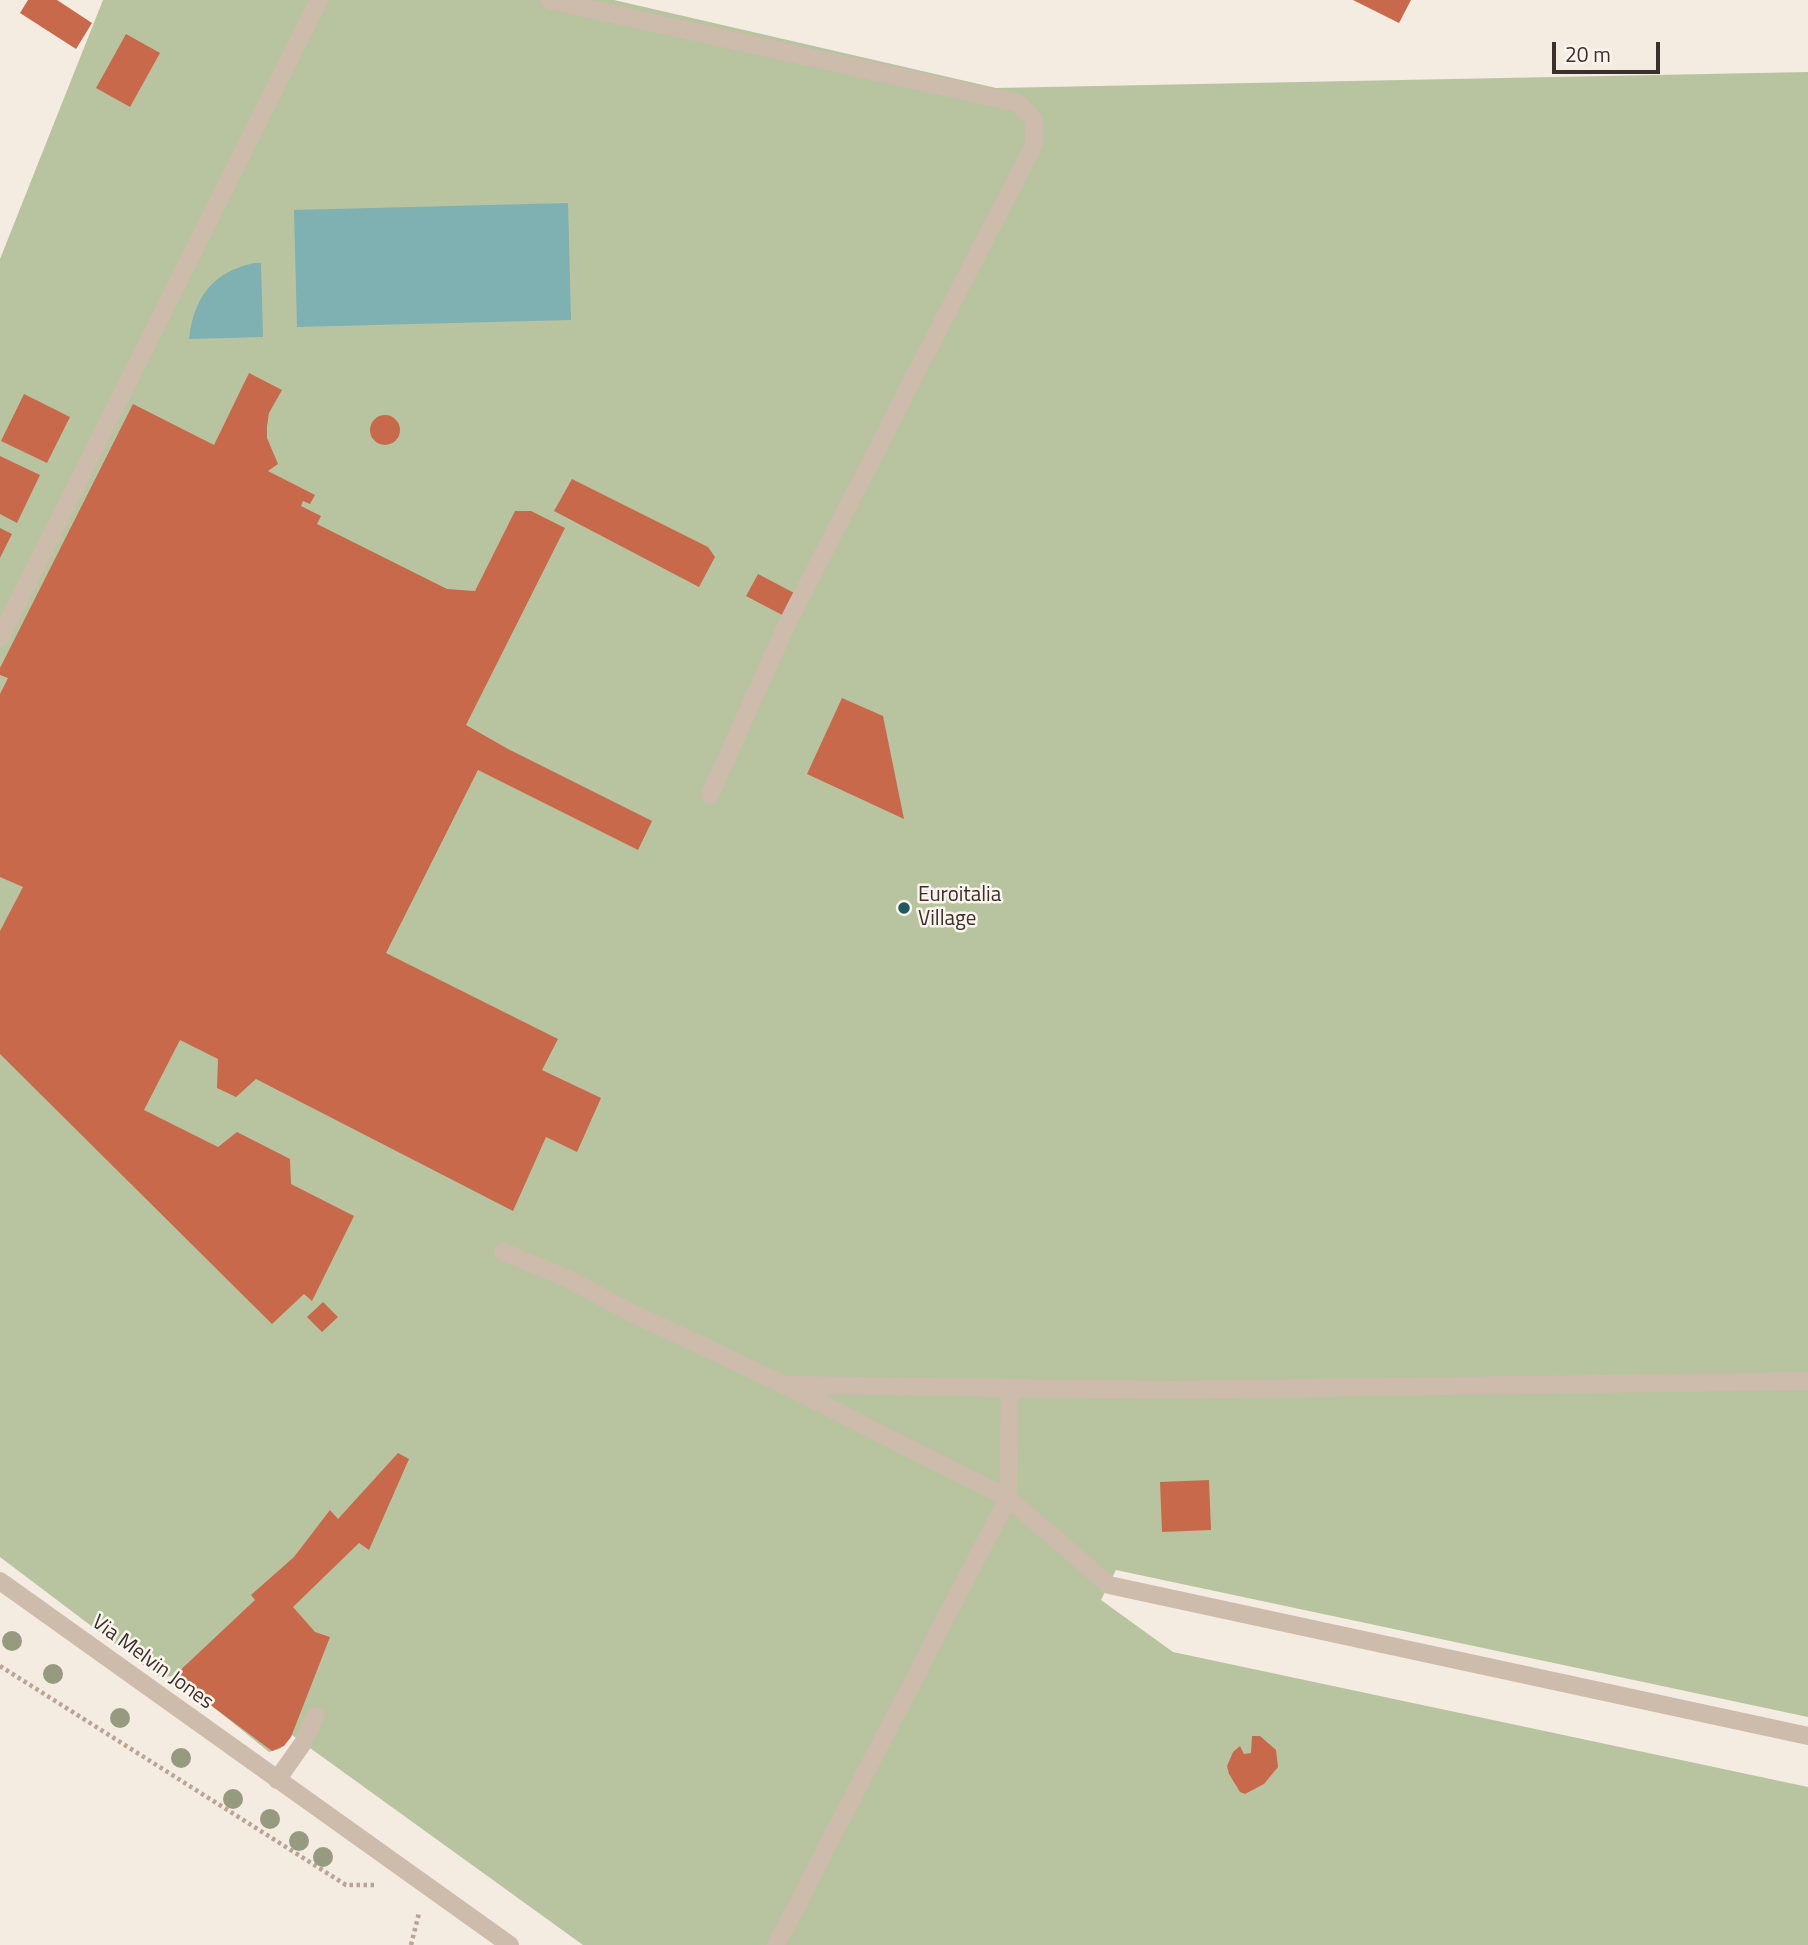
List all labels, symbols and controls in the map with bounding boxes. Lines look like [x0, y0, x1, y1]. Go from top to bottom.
scale bar [1556, 28, 1664, 72]
text: 20 m [1565, 38, 1611, 70]
place label: Euroitalia Village [918, 883, 1001, 933]
marker: Euroitalia Village [896, 900, 912, 916]
street label: Via Melvin Jones [86, 1610, 218, 1716]

